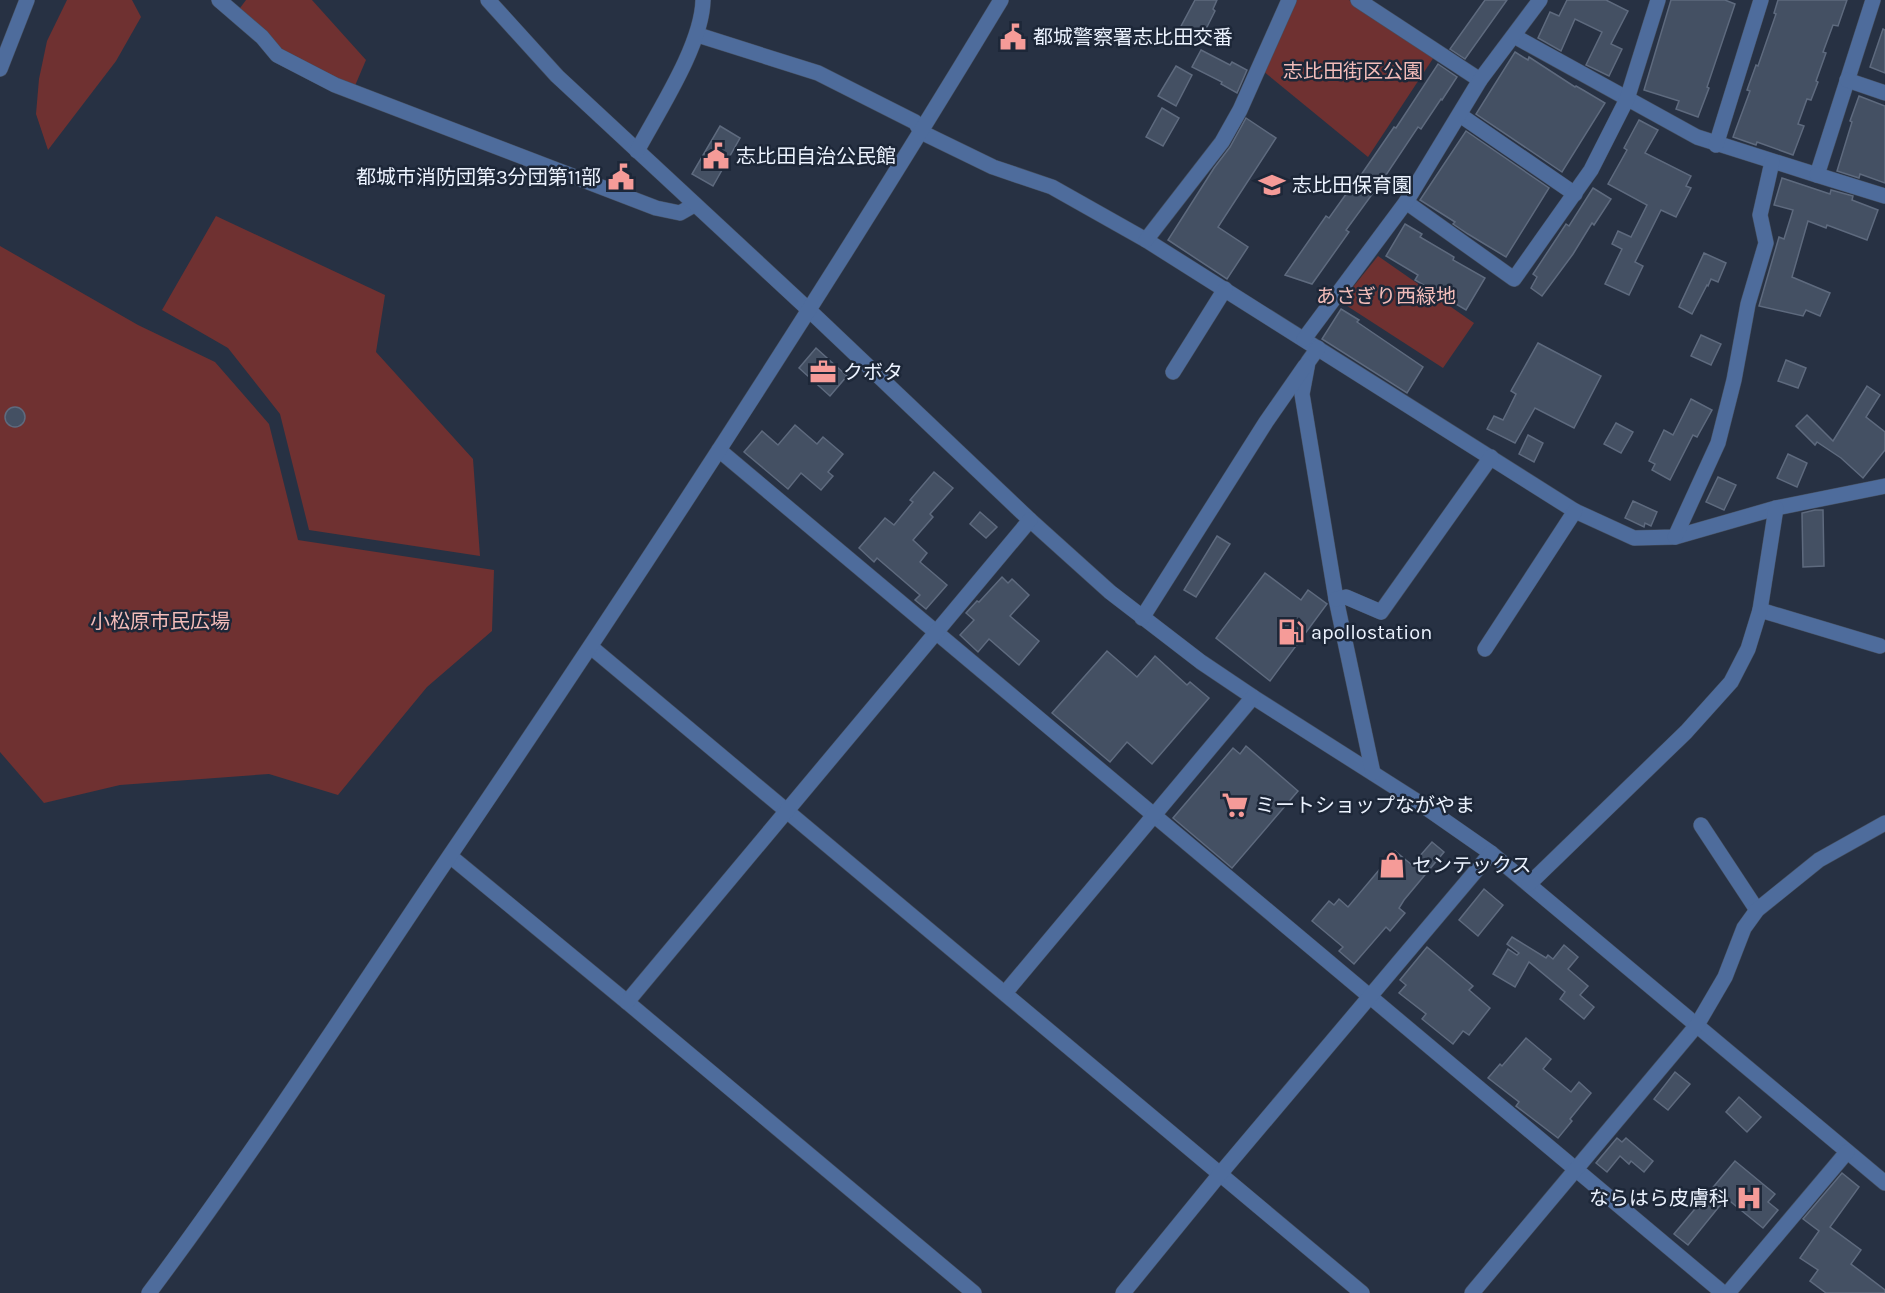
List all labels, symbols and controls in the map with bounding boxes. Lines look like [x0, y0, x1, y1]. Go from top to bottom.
public building icon: 都城警察署志比田交番 [998, 22, 1028, 52]
place label: 都城警察署志比田交番 [1033, 26, 1233, 49]
park label: 志比田街区公園 [1283, 60, 1423, 83]
public building icon: 志比田自治公民館 [701, 141, 731, 171]
place label: 志比田自治公民館 [736, 145, 896, 168]
public building icon: 都城市消防団第3分団第11部 [606, 162, 636, 192]
place label: 都城市消防団第3分団第11部 [356, 166, 601, 189]
school or university icon: 志比田保育園 [1257, 170, 1287, 200]
place label: 志比田保育園 [1292, 174, 1412, 197]
park label: あさぎり西緑地 [1316, 285, 1456, 308]
office icon: クボタ [808, 357, 838, 387]
place label: クボタ [843, 361, 903, 384]
park label: 小松原市民広場 [90, 610, 230, 633]
fuel station icon: apollostation [1276, 617, 1306, 647]
place label: apollostation [1311, 621, 1432, 644]
supermarket icon: ミートショップながやま [1220, 790, 1250, 820]
place label: ミートショップながやま [1255, 794, 1475, 817]
shop icon: センテックス [1377, 850, 1407, 880]
place label: センテックス [1412, 854, 1531, 877]
hospital icon: ならはら皮膚科 [1734, 1183, 1764, 1213]
place label: ならはら皮膚科 [1589, 1187, 1729, 1210]

